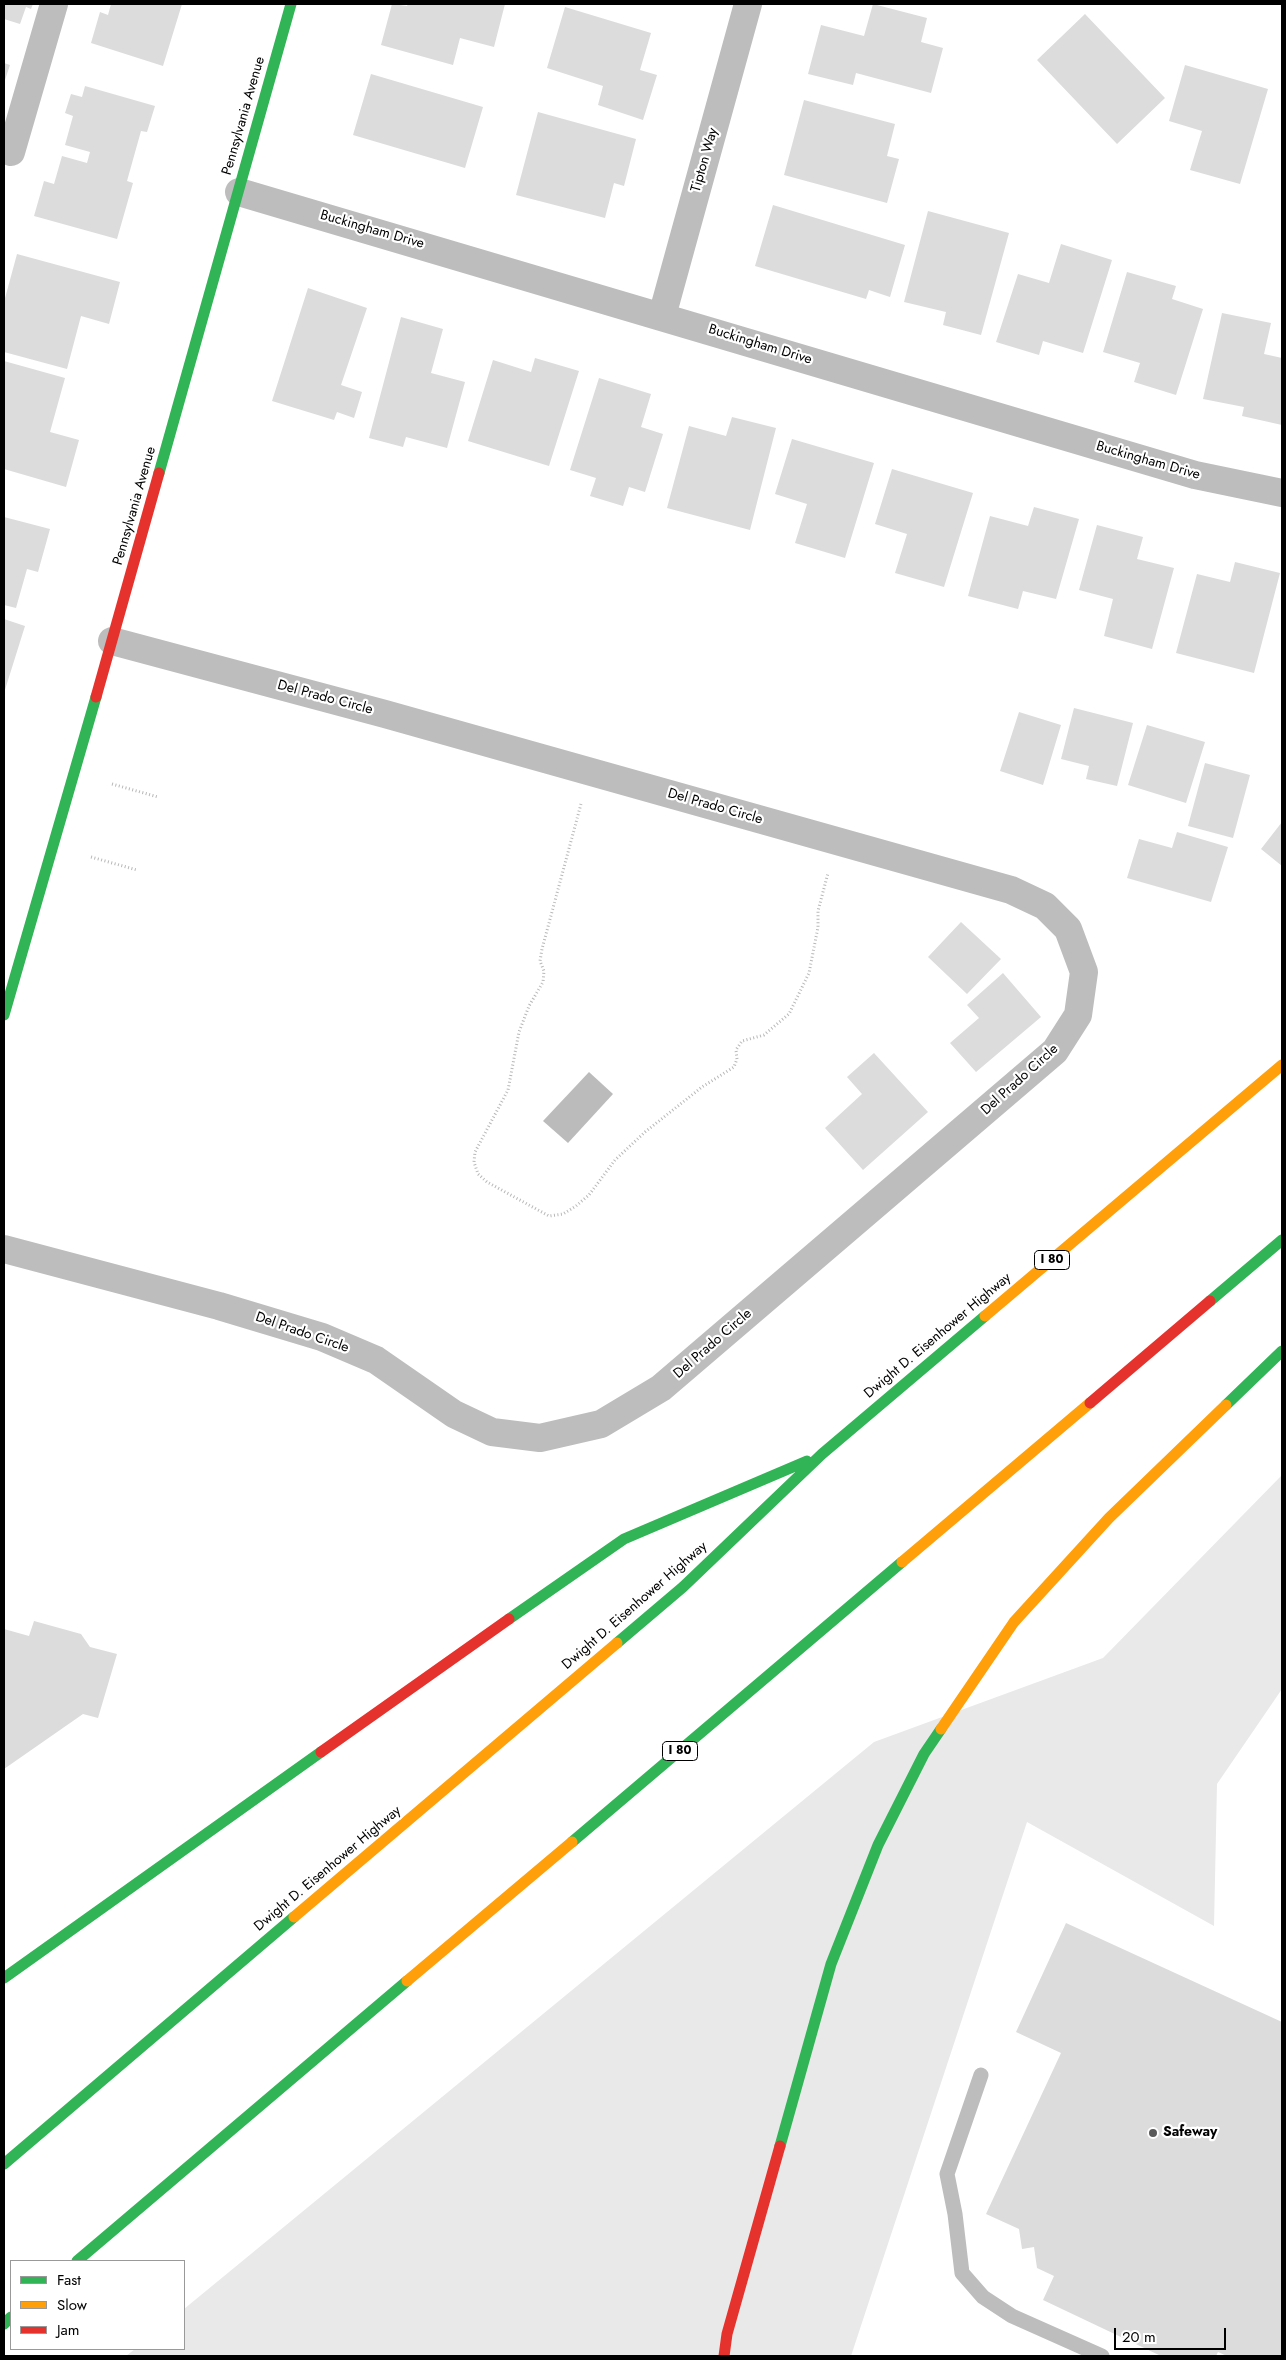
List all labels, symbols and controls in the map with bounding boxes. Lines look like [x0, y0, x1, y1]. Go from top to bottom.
street label: Pennsylvania Avenue [219, 55, 269, 177]
street label: Tipton Way [688, 126, 722, 194]
street label: Buckingham Drive [318, 207, 426, 253]
street label: Buckingham Drive [706, 321, 814, 369]
street label: Buckingham Drive [1094, 438, 1202, 484]
street label: Pennsylvania Avenue [110, 445, 160, 567]
street label: Del Prado Circle [276, 677, 374, 719]
street label: Del Prado Circle [666, 785, 764, 829]
street label: Del Prado Circle [978, 1041, 1062, 1119]
road number: I 80 [1034, 1250, 1070, 1270]
street label: Dwight D. Eisenhower Highway [861, 1270, 1015, 1402]
street label: Del Prado Circle [671, 1306, 755, 1382]
street label: Del Prado Circle [253, 1309, 351, 1357]
street label: Dwight D. Eisenhower Highway [559, 1539, 711, 1673]
road number: I 80 [662, 1742, 698, 1760]
street label: Dwight D. Eisenhower Highway [251, 1803, 405, 1935]
place label: Safeway [1163, 2125, 1217, 2141]
marker: Safeway [1147, 2127, 1159, 2139]
legend [10, 2260, 185, 2350]
text: Fast [57, 2269, 81, 2291]
text: Slow [57, 2294, 87, 2316]
scale bar [1116, 2318, 1228, 2350]
text: Jam [57, 2319, 80, 2341]
text: 20 m [1122, 2326, 1156, 2348]

